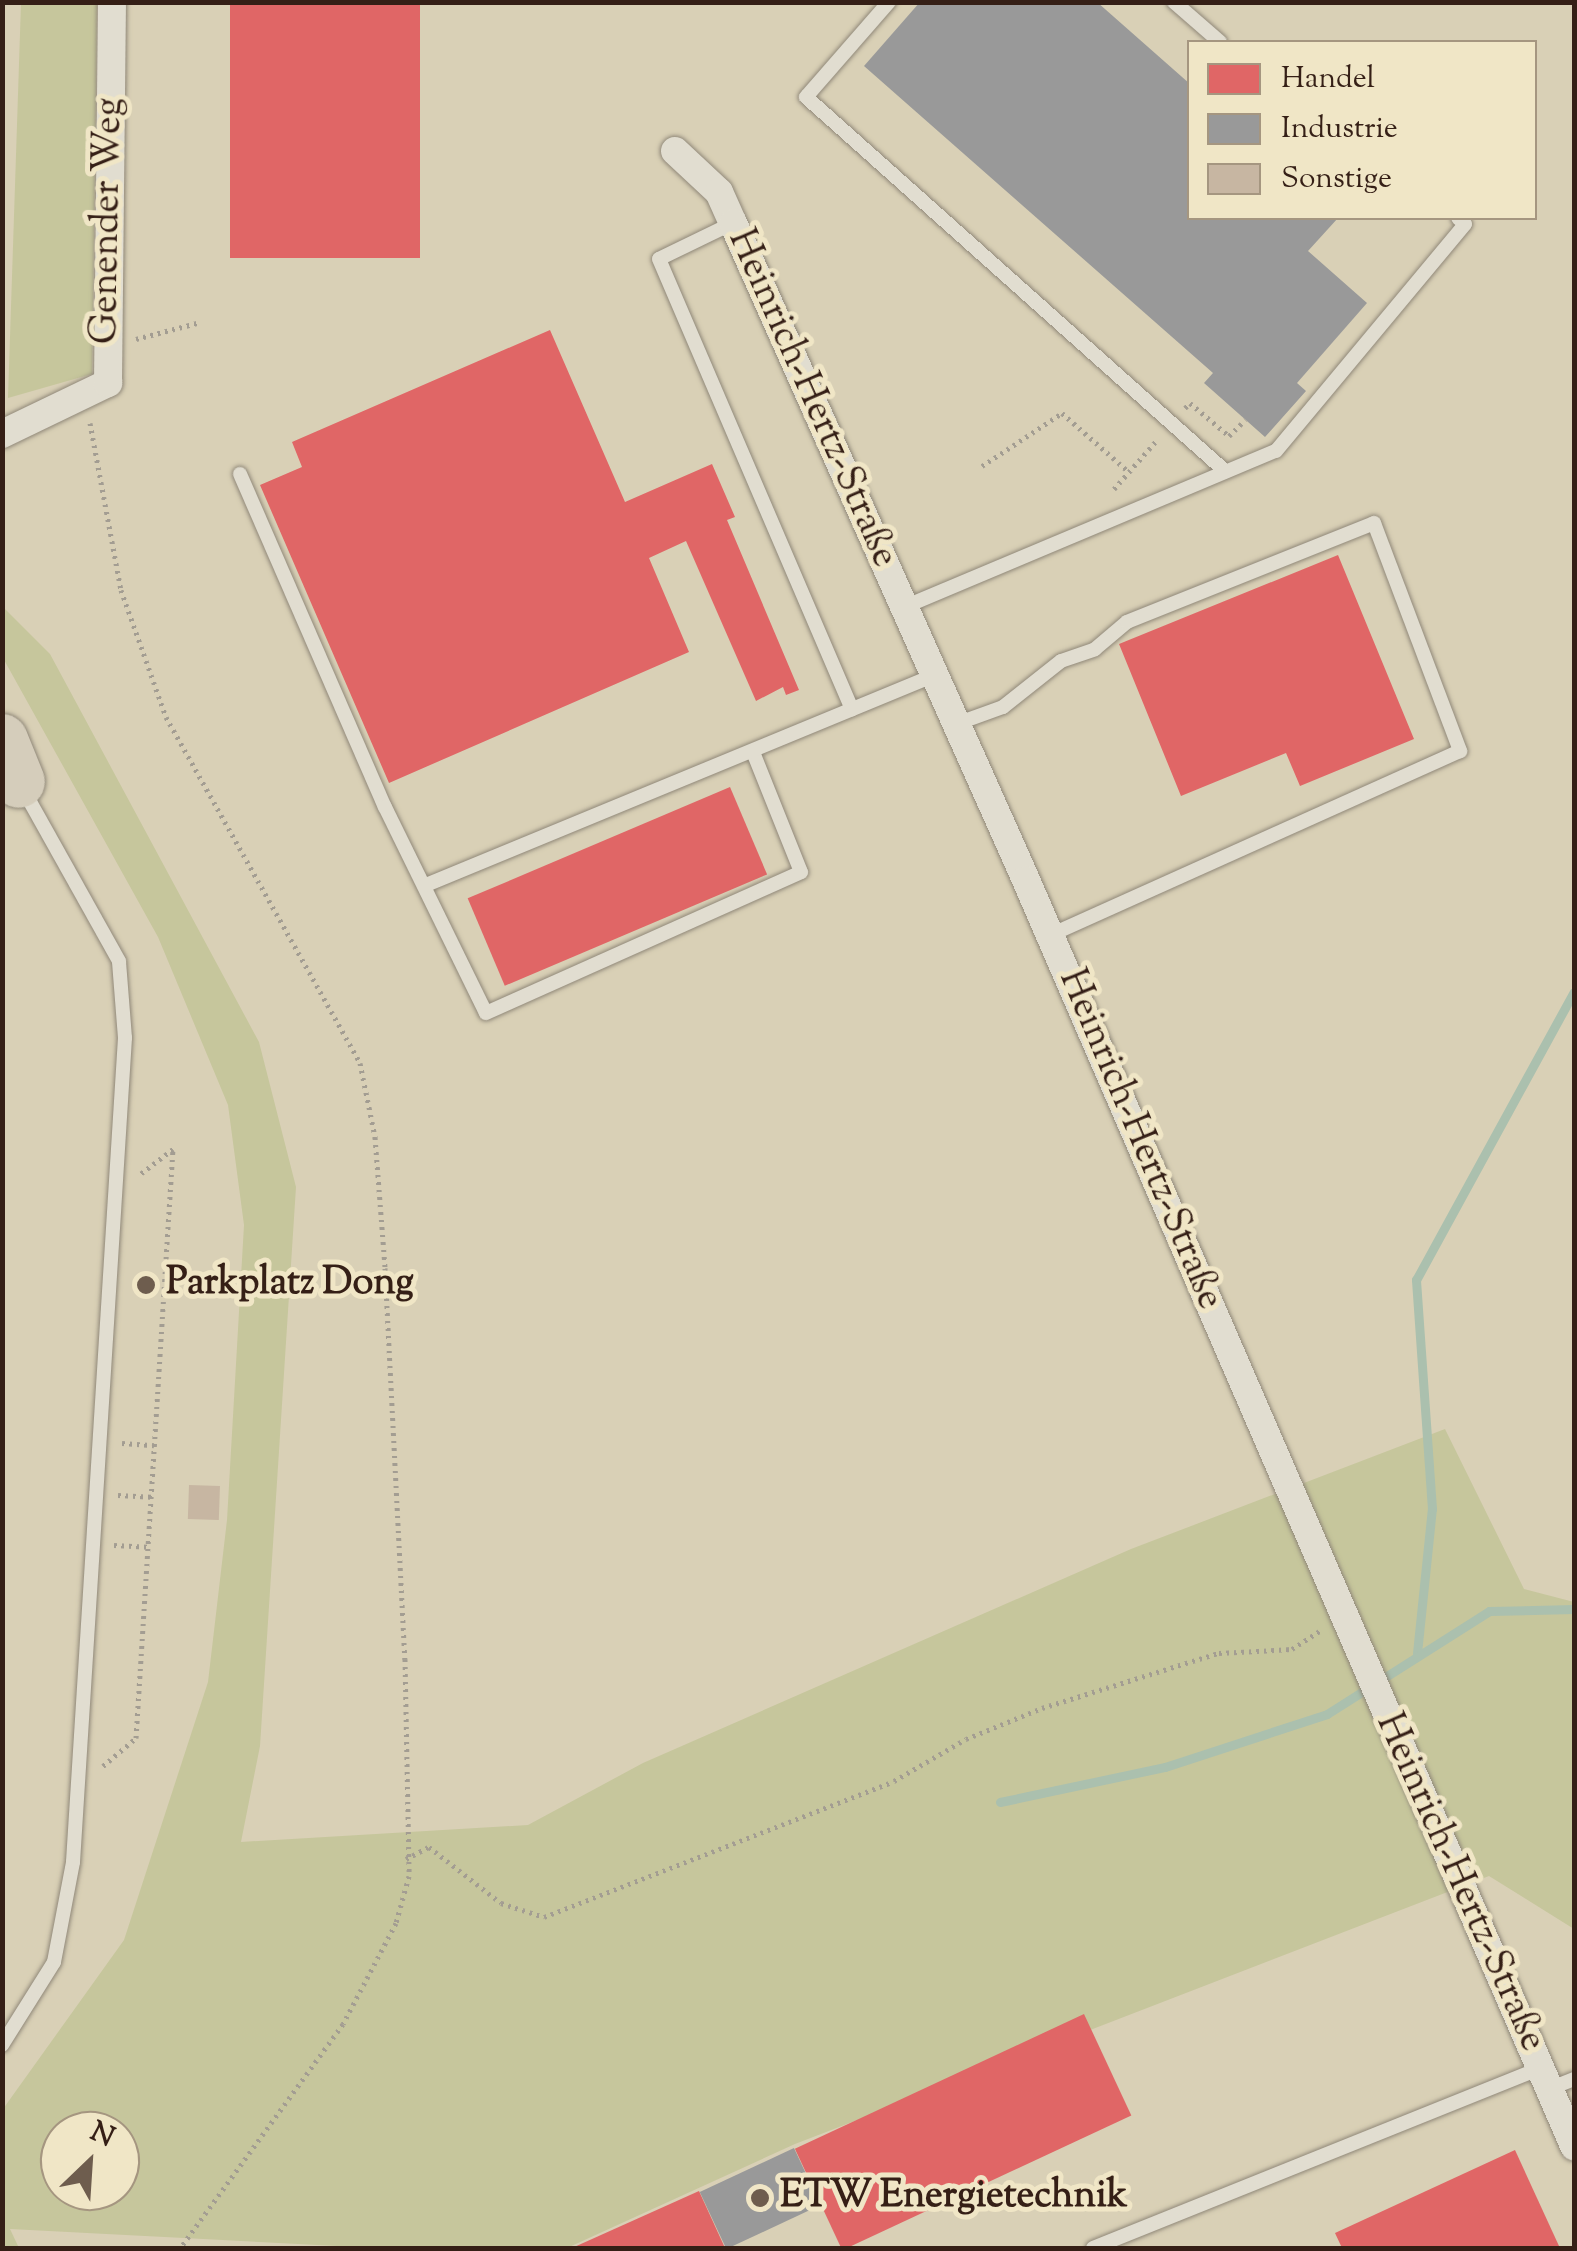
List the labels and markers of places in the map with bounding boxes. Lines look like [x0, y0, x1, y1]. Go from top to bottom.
place label: Parkplatz Dong [166, 1262, 414, 1308]
marker: Parkplatz Dong [135, 1274, 157, 1296]
place label: ETW Energietechnik [780, 2175, 1128, 2221]
marker: ETW Energietechnik [749, 2187, 771, 2209]

